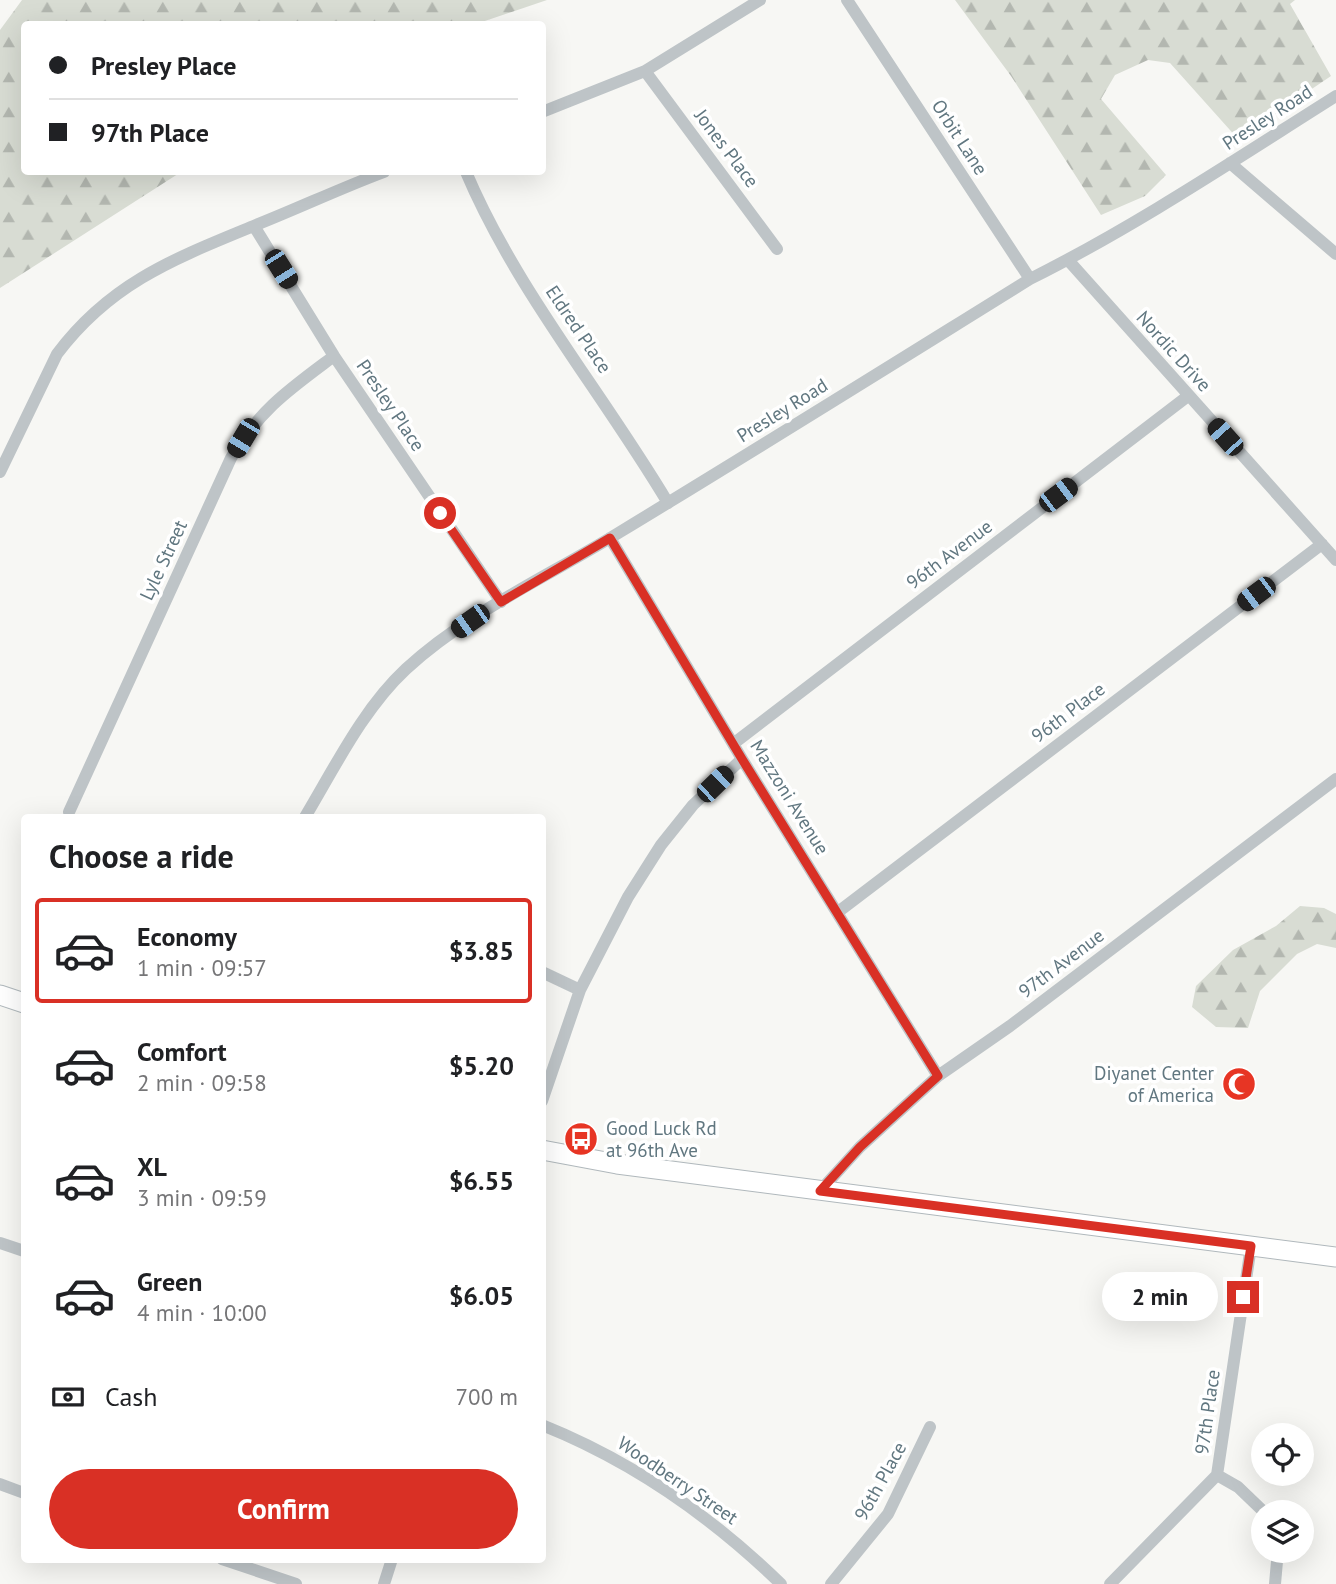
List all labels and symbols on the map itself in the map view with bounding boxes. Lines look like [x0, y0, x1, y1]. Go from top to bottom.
street label: Presley Road [1218, 79, 1316, 155]
street label: Orbit Lane [927, 95, 993, 179]
street label: Jones Place [689, 103, 764, 192]
car [261, 246, 302, 292]
street label: Eldred Place [541, 281, 617, 377]
street label: Nordic Drive [1131, 306, 1217, 396]
street label: Presley Place [352, 355, 430, 455]
street label: Presley Road [732, 373, 832, 447]
car [1204, 414, 1247, 460]
car [224, 415, 263, 461]
car [1035, 474, 1082, 516]
route start [424, 497, 456, 529]
street label: 96th Avenue [901, 514, 997, 594]
street label: Lyle Street [134, 516, 192, 604]
car [1233, 573, 1280, 615]
car [447, 600, 494, 642]
street label: 96th Place [1026, 677, 1110, 747]
street label: Mazzoni Avenue [745, 735, 835, 859]
car [693, 762, 738, 806]
street label: 97th Avenue [1013, 923, 1109, 1003]
place label: Diyanet Center of America [1094, 1061, 1215, 1107]
mosque icon: Diyanet Center of America [1220, 1065, 1258, 1103]
place label: Good Luck Rd at 96th Ave [606, 1116, 717, 1162]
bus stop icon: Good Luck Rd at 96th Ave [562, 1120, 600, 1158]
callout: 2 min [1103, 1272, 1218, 1322]
route end [1227, 1281, 1259, 1313]
street label: 97th Place [1189, 1368, 1225, 1456]
street label: Woodberry Street [613, 1431, 743, 1529]
street label: 96th Place [849, 1438, 911, 1524]

